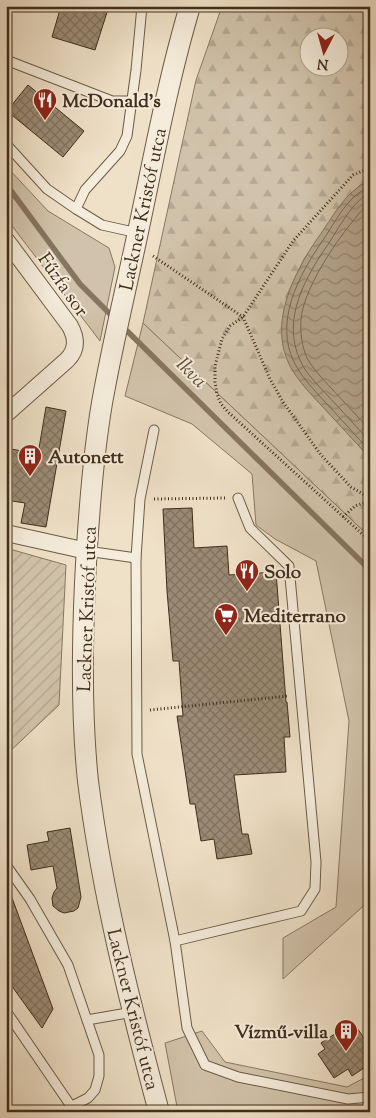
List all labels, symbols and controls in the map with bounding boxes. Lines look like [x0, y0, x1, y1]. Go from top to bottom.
north arrow [298, 28, 348, 78]
text: N [316, 52, 329, 73]
restaurant icon: McDonald's [32, 87, 58, 121]
place label: McDonald's [62, 89, 161, 116]
street label: Lackner Kristóf utca [114, 126, 175, 293]
street label: Fűzfa sor [30, 248, 94, 323]
water label: Ikva [168, 352, 212, 396]
building icon: Autonett [17, 443, 43, 477]
place label: Autonett [48, 445, 124, 472]
street label: Lackner Kristóf utca [72, 526, 105, 692]
restaurant icon: Solo [234, 558, 260, 592]
place label: Solo [264, 560, 302, 587]
supermarket icon: Mediterrano [213, 602, 239, 636]
place label: Mediterrano [244, 604, 346, 631]
street label: Lackner Kristóf utca [98, 926, 165, 1093]
building icon: Vízmű-villa [333, 1018, 359, 1052]
place label: Vízmű-villa [234, 1020, 328, 1047]

